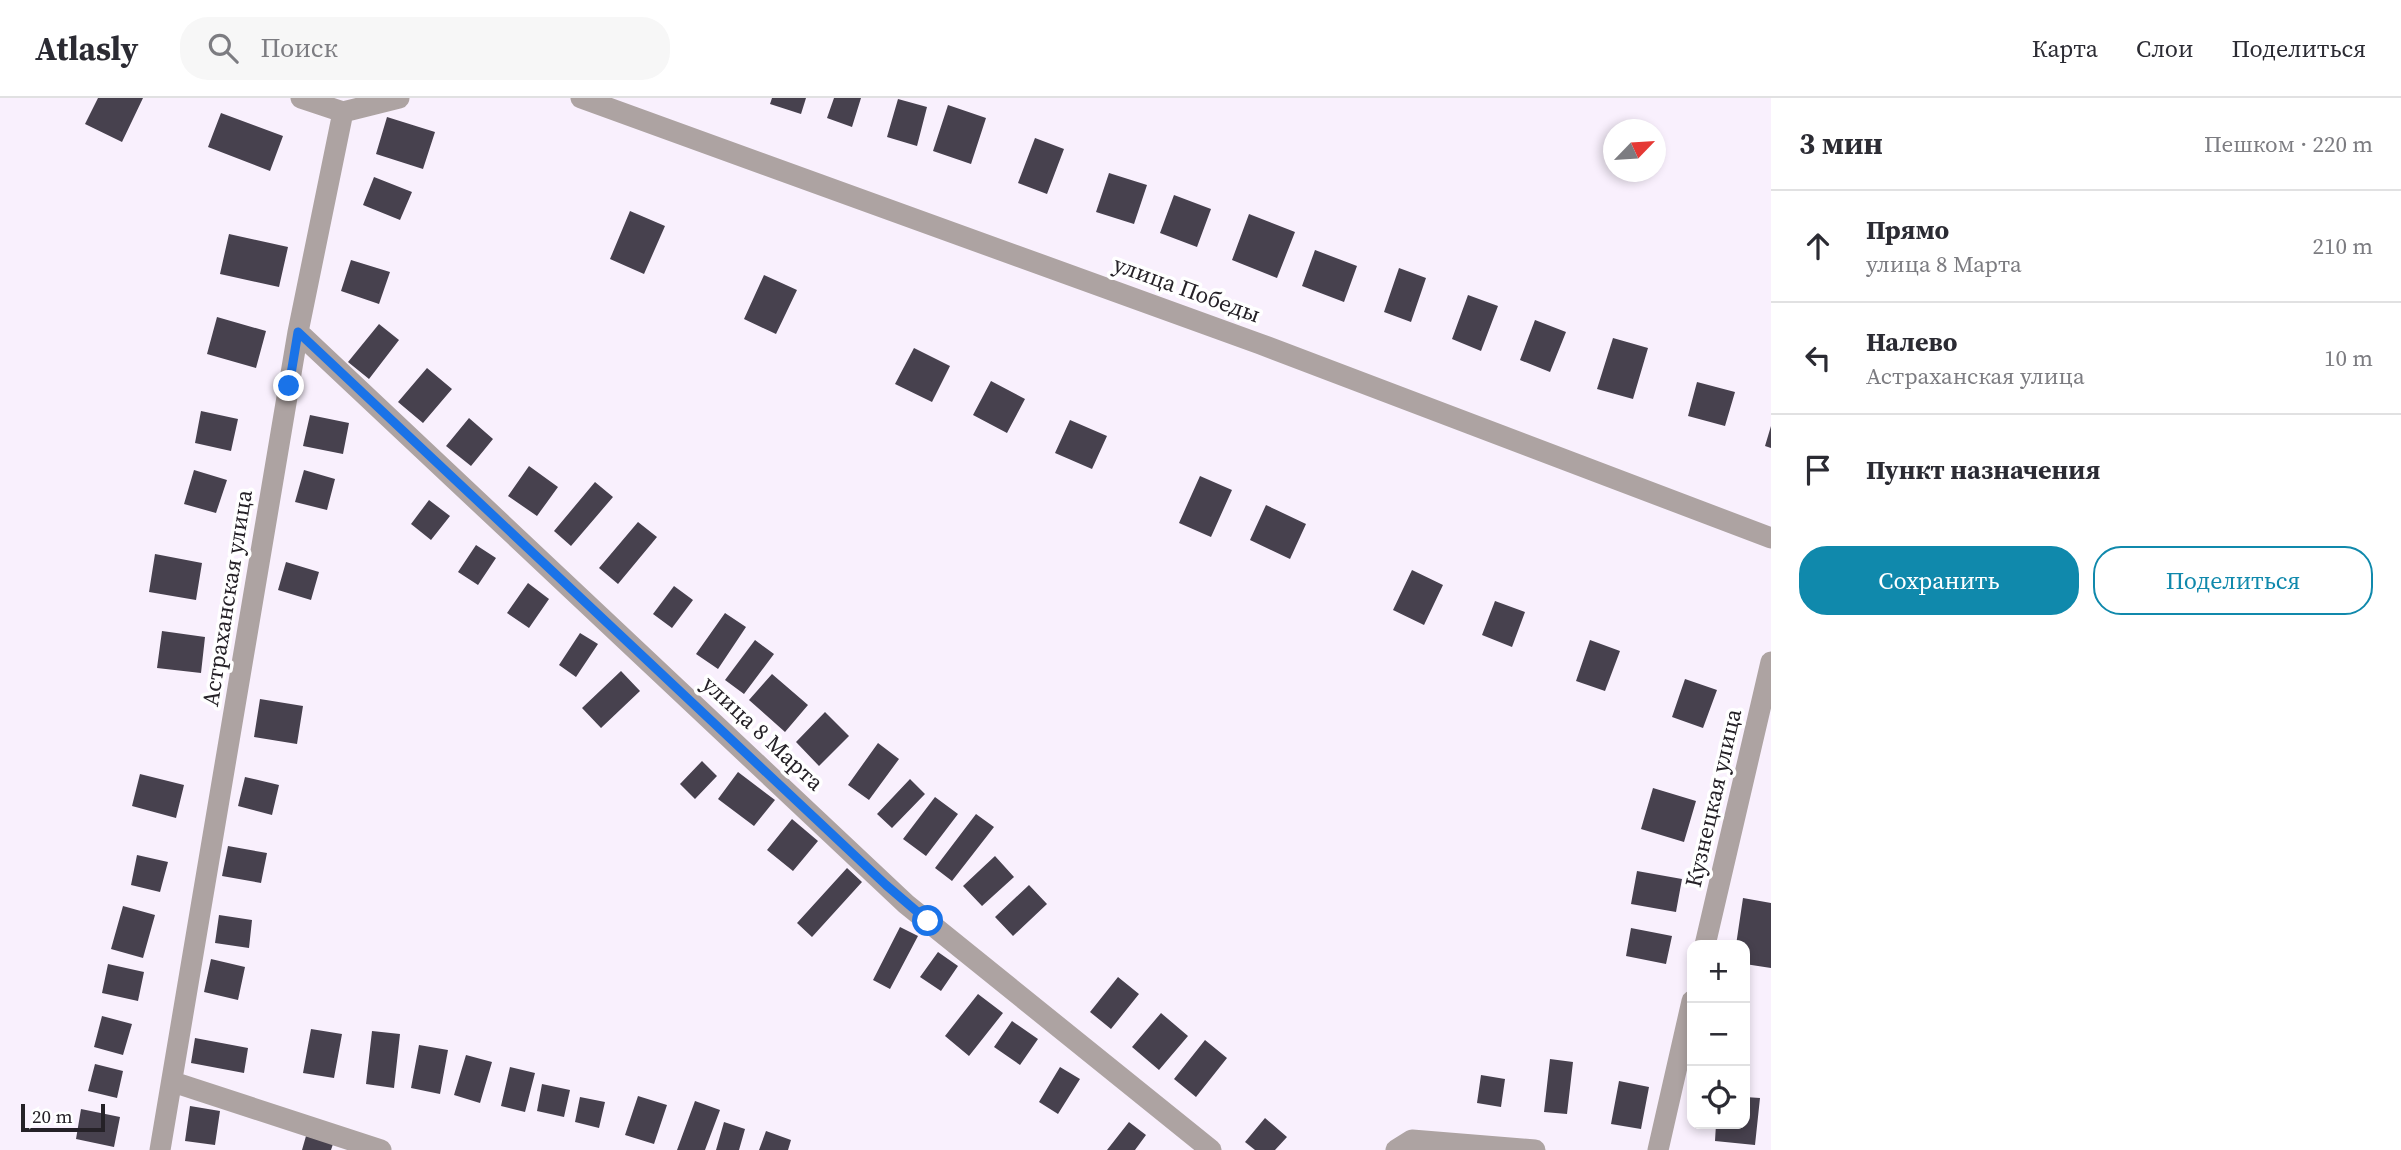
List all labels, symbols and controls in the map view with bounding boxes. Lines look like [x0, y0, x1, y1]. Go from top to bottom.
search box [180, 17, 670, 80]
text: Atlasly [35, 26, 138, 71]
icon: search [204, 29, 242, 67]
text: Поиск [260, 30, 338, 66]
text: Карта [2032, 32, 2098, 65]
text: Слои [2136, 32, 2193, 65]
text: Поделиться [2231, 32, 2366, 65]
north arrow [1603, 119, 1666, 182]
text: 3 мин [1799, 123, 1883, 164]
text: Пешком · 220 m [2204, 128, 2373, 160]
text: Прямо [1866, 212, 1949, 248]
icon: ahead [1799, 227, 1837, 265]
text: 210 m [2312, 230, 2373, 262]
street label: улица Победы [1109, 248, 1265, 330]
text: улица 8 Марта [1866, 248, 2022, 280]
text: Налево [1866, 324, 1957, 360]
icon: left [1799, 339, 1837, 377]
text: 10 m [2324, 342, 2373, 374]
text: Астраханская улица [1866, 360, 2085, 392]
route end [273, 370, 304, 401]
icon: arrive [1799, 451, 1837, 489]
text: Пункт назначения [1866, 452, 2100, 488]
street label: Астраханская улица [194, 487, 260, 708]
button: Сохранить [1799, 546, 2079, 615]
button: Поделиться [2093, 546, 2373, 615]
street label: улица 8 Марта [695, 668, 831, 798]
street label: Кузнецкая улица [1677, 705, 1749, 890]
route start [912, 905, 943, 936]
map controls [1687, 940, 1750, 1129]
button: + [1687, 940, 1750, 1003]
button: − [1687, 1003, 1750, 1066]
button: locate [1687, 1066, 1750, 1129]
scale bar [21, 1101, 105, 1133]
text: 20 m [32, 1103, 73, 1129]

